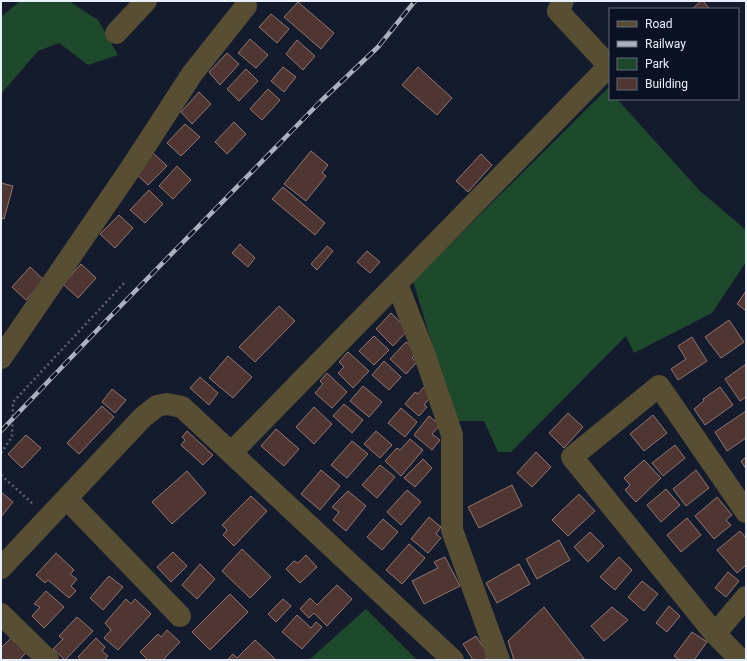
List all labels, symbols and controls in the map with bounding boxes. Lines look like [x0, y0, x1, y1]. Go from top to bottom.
legend [609, 8, 739, 100]
text: Road [645, 17, 673, 31]
text: Railway [645, 37, 686, 51]
text: Park [645, 57, 670, 71]
text: Building [645, 77, 688, 91]

